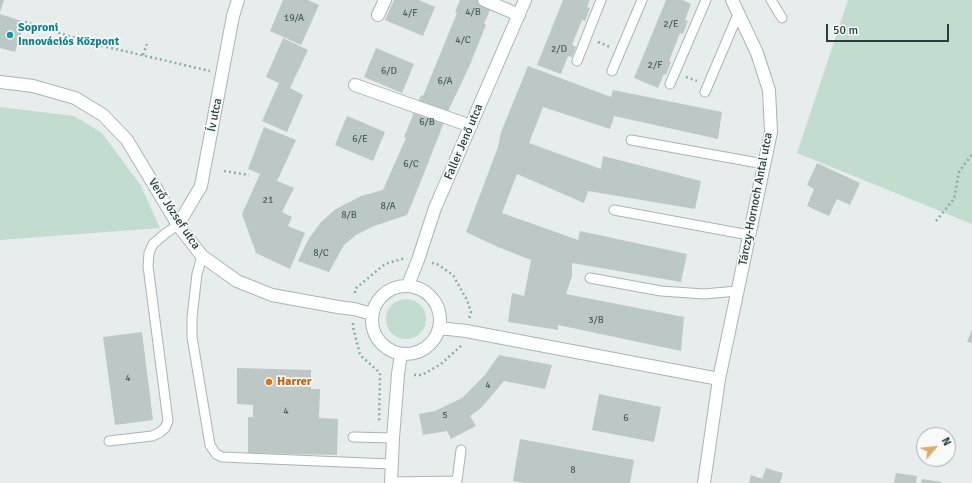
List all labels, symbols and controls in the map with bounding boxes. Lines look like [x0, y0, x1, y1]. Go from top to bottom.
house number: 4/B [465, 6, 481, 18]
house number: 4/F [403, 7, 417, 19]
house number: 19/A [284, 12, 304, 24]
scale bar [828, 16, 951, 42]
house number: 2/E [663, 18, 679, 30]
place label: Soproni Innovációs Központ [18, 21, 119, 49]
text: 50 m [833, 23, 858, 38]
marker: Soproni Innovációs Központ [5, 30, 15, 40]
house number: 4/C [455, 34, 471, 46]
house number: 2/D [551, 43, 567, 55]
house number: 2/F [648, 59, 662, 71]
house number: 6/D [381, 65, 397, 77]
house number: 6/A [438, 75, 452, 87]
street label: Ív utca [205, 97, 225, 133]
street label: Faller Jenő utca [442, 102, 486, 182]
house number: 6/B [419, 116, 435, 128]
street label: Tárczy-Hornoch Antal utca [736, 131, 776, 267]
house number: 6/E [352, 133, 368, 145]
house number: 6/C [403, 158, 419, 170]
street label: Verő József utca [145, 176, 203, 252]
house number: 21 [263, 194, 273, 206]
house number: 8/A [381, 200, 395, 212]
house number: 8/B [341, 209, 357, 221]
house number: 8/C [313, 247, 329, 259]
house number: 3/B [588, 314, 604, 326]
house number: 4 [125, 372, 131, 384]
place label: Harrer [277, 375, 311, 389]
marker: Harrer [264, 377, 274, 387]
house number: 4 [485, 379, 491, 391]
house number: 4 [283, 405, 289, 417]
house number: 5 [442, 409, 448, 421]
house number: 6 [623, 412, 629, 424]
north arrow [916, 427, 956, 467]
text: N [939, 435, 954, 448]
house number: 8 [570, 464, 576, 476]

